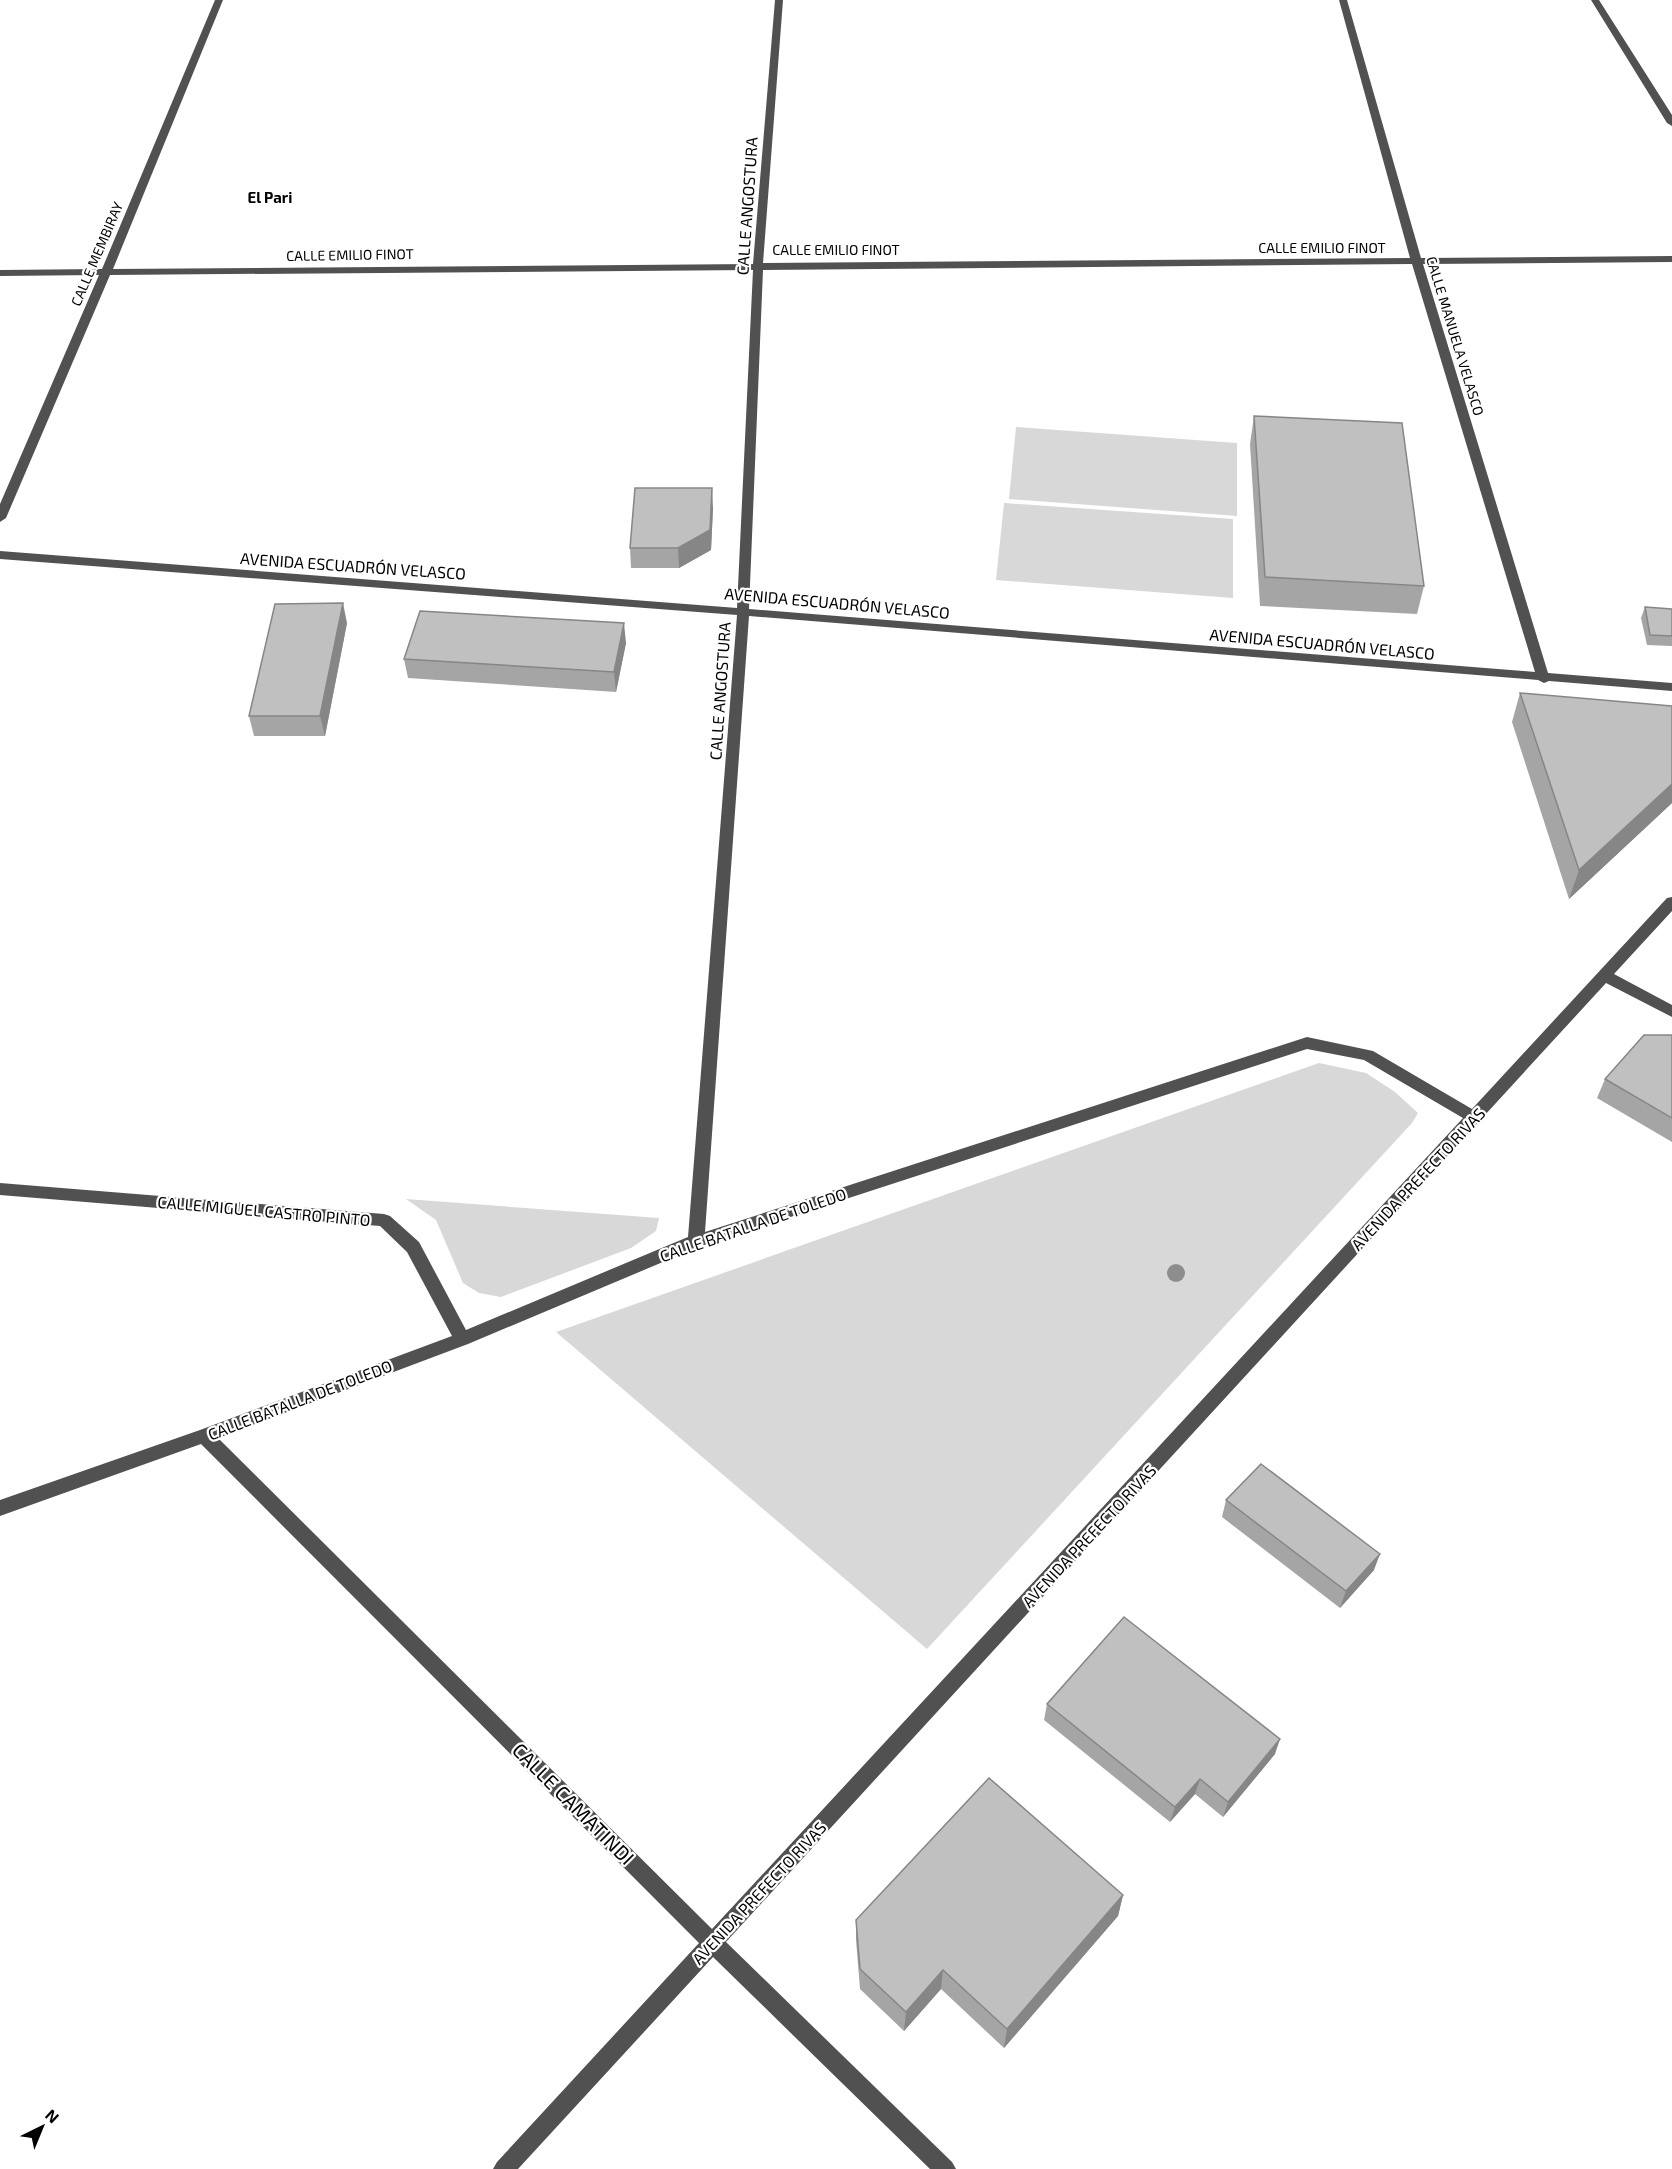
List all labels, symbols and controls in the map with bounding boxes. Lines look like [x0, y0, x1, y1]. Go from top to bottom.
street label: CALLE ANGOSTURA [732, 136, 761, 276]
district label: El Pari [248, 188, 292, 206]
street label: CALLE MEMBIRAY [67, 199, 126, 308]
street label: CALLE EMILIO FINOT [1258, 239, 1386, 256]
street label: CALLE EMILIO FINOT [772, 241, 900, 258]
street label: CALLE EMILIO FINOT [286, 245, 414, 264]
street label: CALLE MANUELA VELASCO [1423, 254, 1488, 418]
street label: AVENIDA ESCUADRÓN VELASCO [240, 548, 466, 583]
street label: AVENIDA ESCUADRÓN VELASCO [724, 583, 950, 622]
street label: CALLE ANGOSTURA [705, 621, 734, 761]
street label: AVENIDA ESCUADRÓN VELASCO [1209, 624, 1435, 663]
street label: AVENIDA PREFECTO RIVAS [1347, 1104, 1489, 1254]
street label: CALLE BATALLA DE TOLEDO [657, 1184, 849, 1265]
street label: CALLE MIGUEL CASTRO PINTO [157, 1192, 371, 1229]
street label: CALLE BATALLA DE TOLEDO [205, 1356, 395, 1444]
street label: AVENIDA PREFECTO RIVAS [1018, 1461, 1160, 1611]
street label: CALLE CAMATINDI [508, 1737, 640, 1869]
street label: AVENIDA PREFECTO RIVAS [688, 1818, 830, 1968]
north arrow [12, 2097, 72, 2157]
text: N [42, 2105, 63, 2127]

